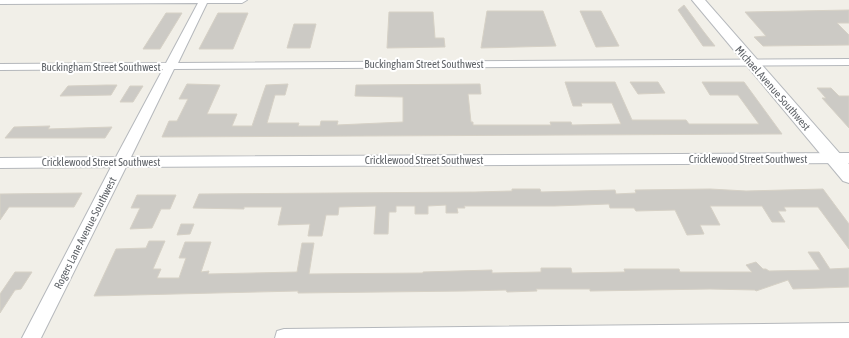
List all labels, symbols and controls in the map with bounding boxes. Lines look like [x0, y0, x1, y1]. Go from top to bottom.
street label: Michael Avenue Southwest [733, 43, 813, 133]
street label: Buckingham Street Southwest [364, 58, 484, 70]
street label: Buckingham Street Southwest [41, 61, 161, 73]
street label: Cricklewood Street Southwest [689, 153, 807, 165]
street label: Cricklewood Street Southwest [365, 154, 483, 166]
street label: Cricklewood Street Southwest [42, 156, 160, 168]
street label: Rogers Lane Avenue Southwest [51, 175, 119, 291]

